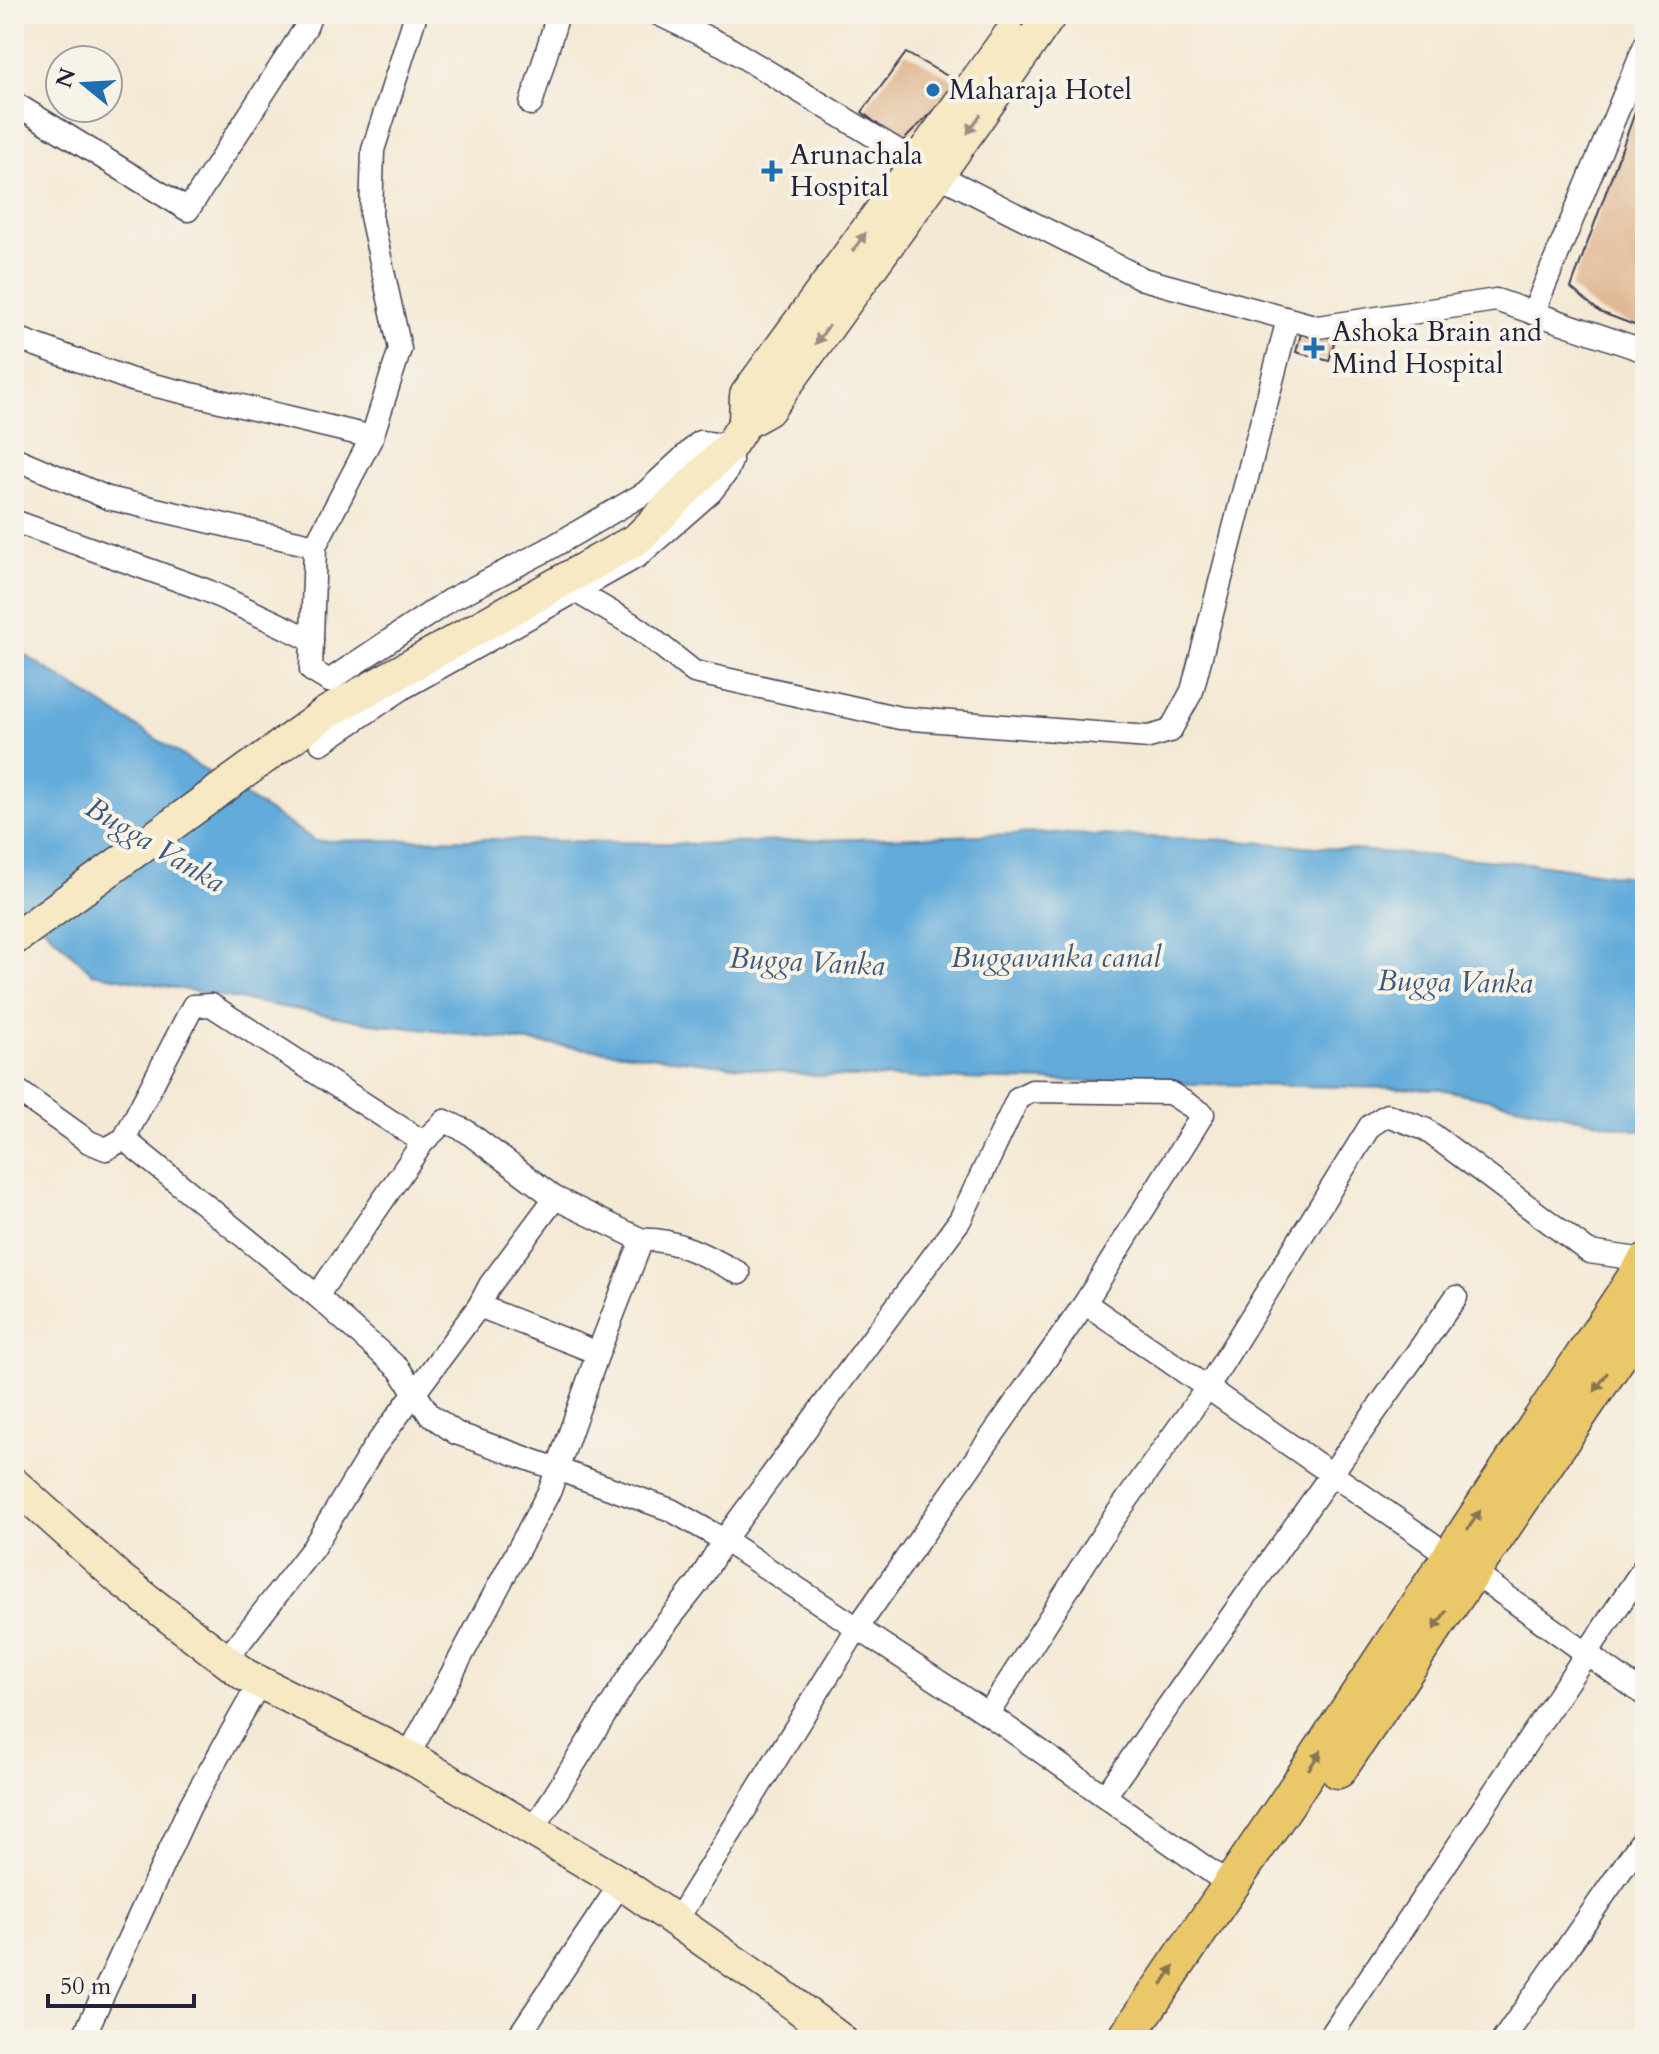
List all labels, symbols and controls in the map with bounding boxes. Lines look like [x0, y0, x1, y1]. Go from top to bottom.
north arrow [44, 44, 124, 124]
text: N [49, 64, 83, 92]
place label: Maharaja Hotel [949, 71, 1132, 109]
marker: Maharaja Hotel [924, 81, 942, 99]
one-way arrow [967, 113, 982, 134]
place label: Arunachala Hospital [790, 136, 923, 206]
marker: Arunachala Hospital [761, 160, 783, 182]
one-way arrow [850, 232, 866, 252]
place label: Ashoka Brain and Mind Hospital [1332, 313, 1542, 383]
one-way arrow [815, 324, 830, 345]
marker: Ashoka Brain and Mind Hospital [1303, 337, 1325, 359]
water label: Bugga Vanka [78, 787, 232, 903]
water label: Bugga Vanka [728, 937, 886, 987]
water label: Buggavanka canal [951, 937, 1162, 978]
water label: Bugga Vanka [1377, 960, 1533, 1004]
one-way arrow [1594, 1371, 1609, 1393]
one-way arrow [1466, 1510, 1481, 1531]
one-way arrow [1432, 1610, 1447, 1631]
one-way arrow [1307, 1750, 1322, 1771]
scale bar [48, 1958, 194, 2008]
one-way arrow [1161, 1965, 1176, 1986]
text: 50 m [60, 1970, 112, 2003]

